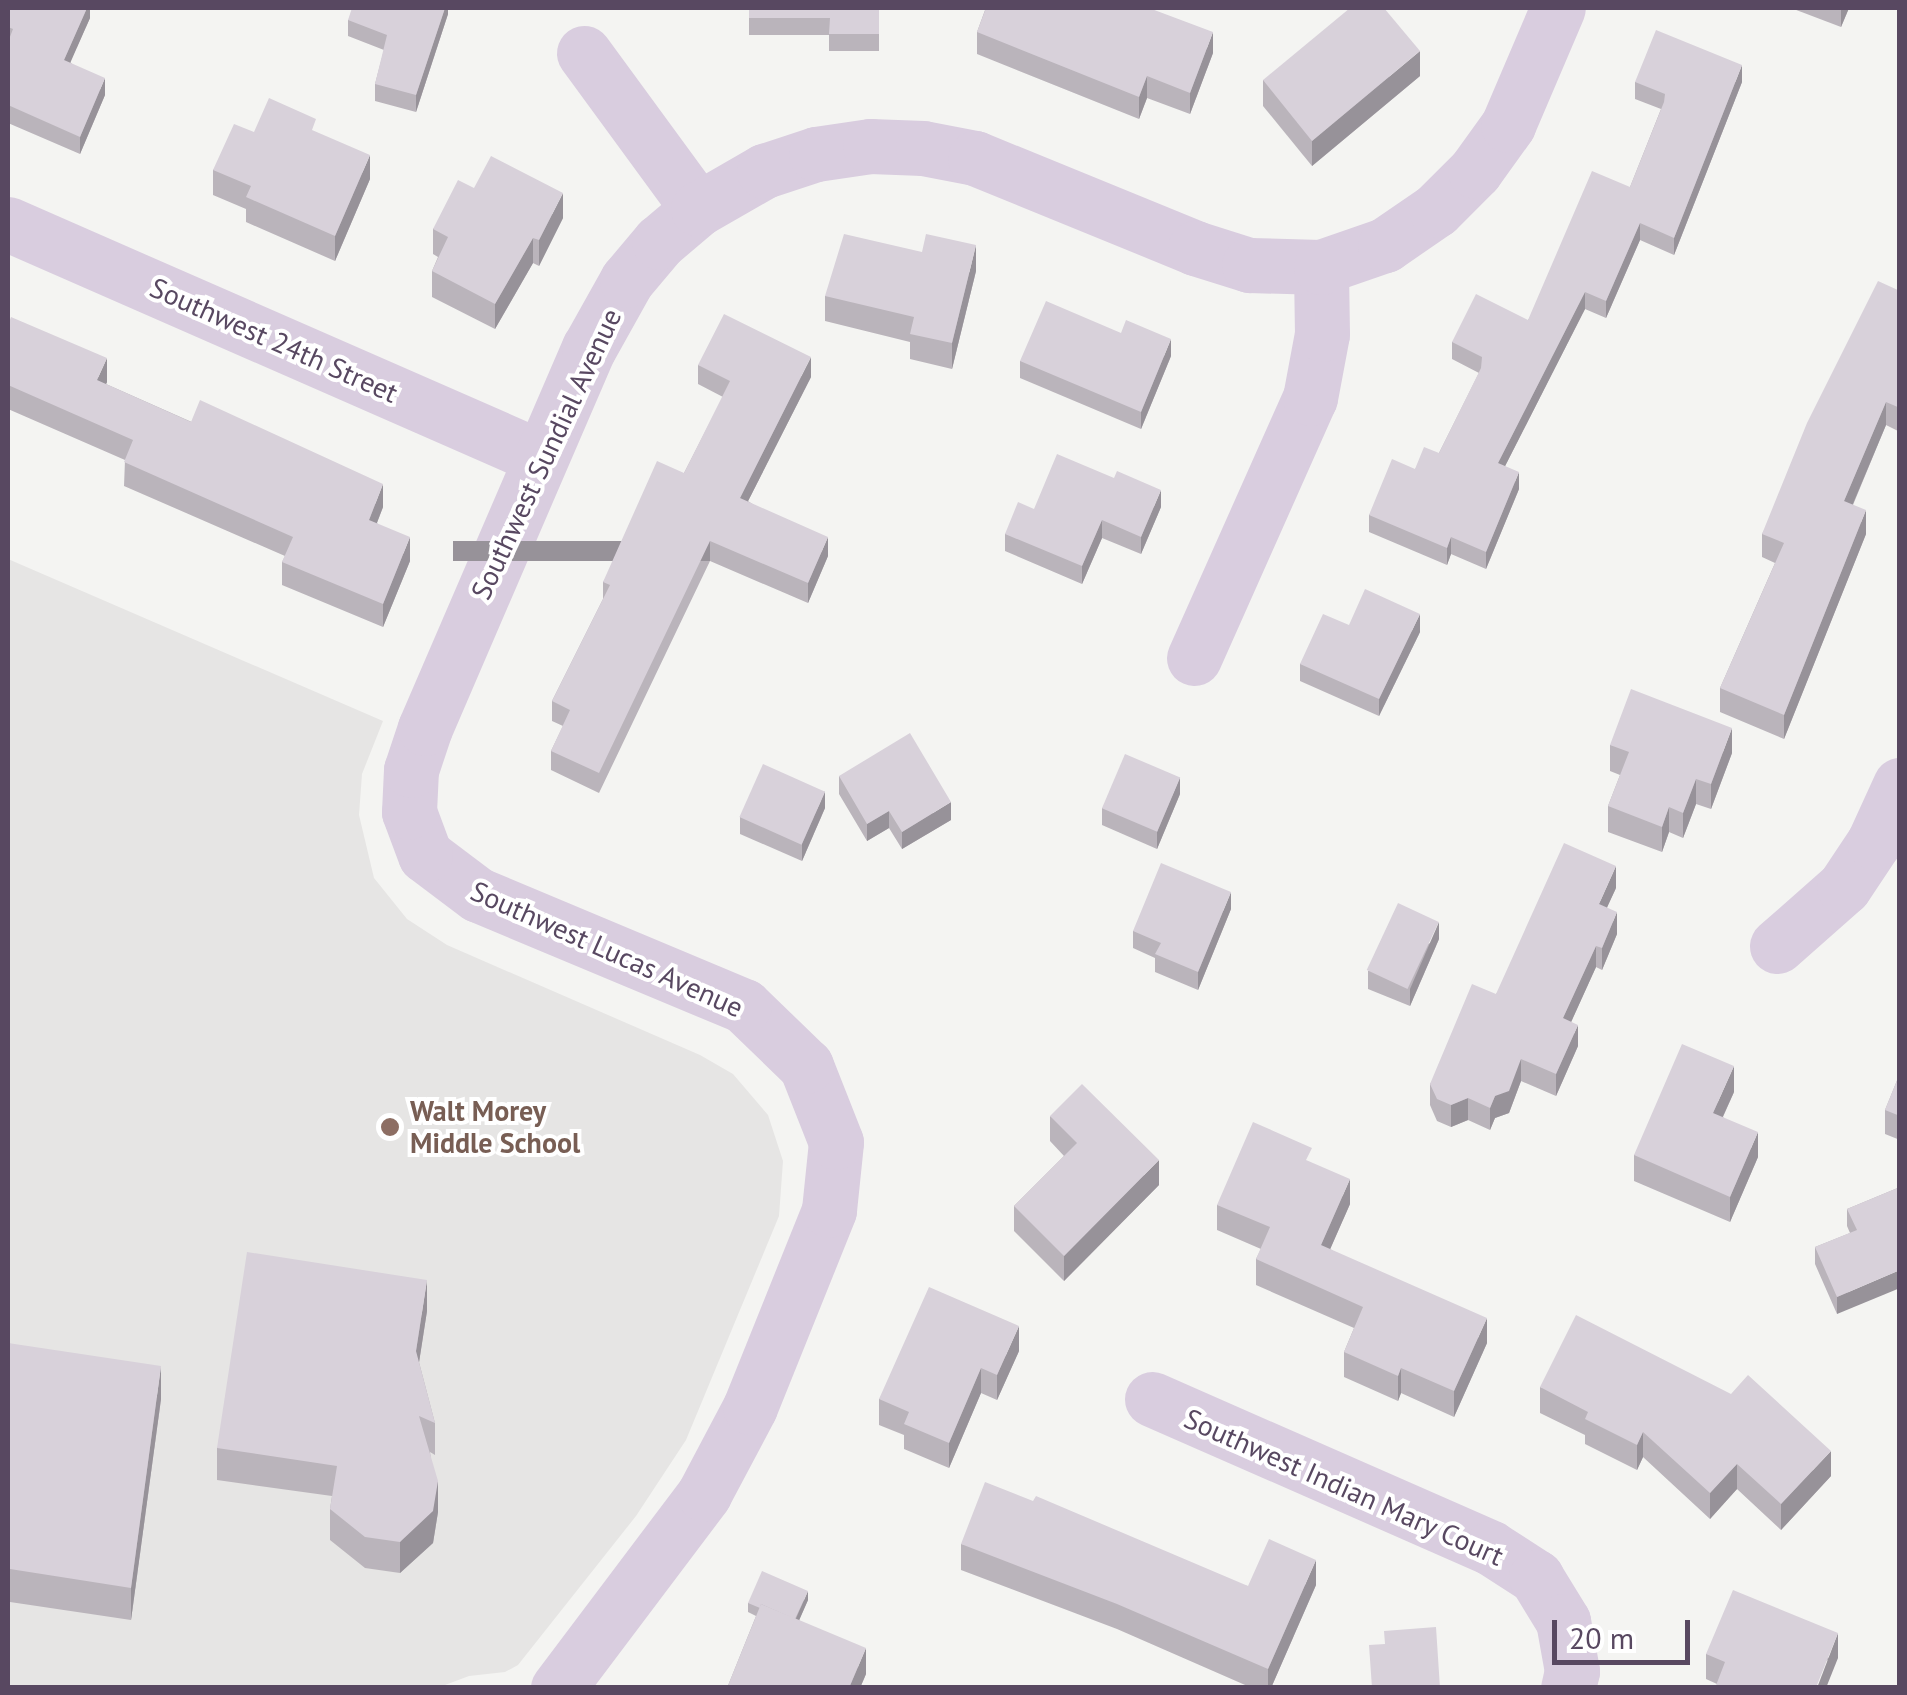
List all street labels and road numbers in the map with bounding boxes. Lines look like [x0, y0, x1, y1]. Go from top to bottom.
street label: Southwest 24th Street [145, 270, 403, 410]
street label: Southwest Sundial Avenue [464, 303, 628, 605]
street label: Southwest Lucas Avenue [465, 874, 749, 1024]
street label: Southwest Indian Mary Court [1179, 1401, 1509, 1573]

